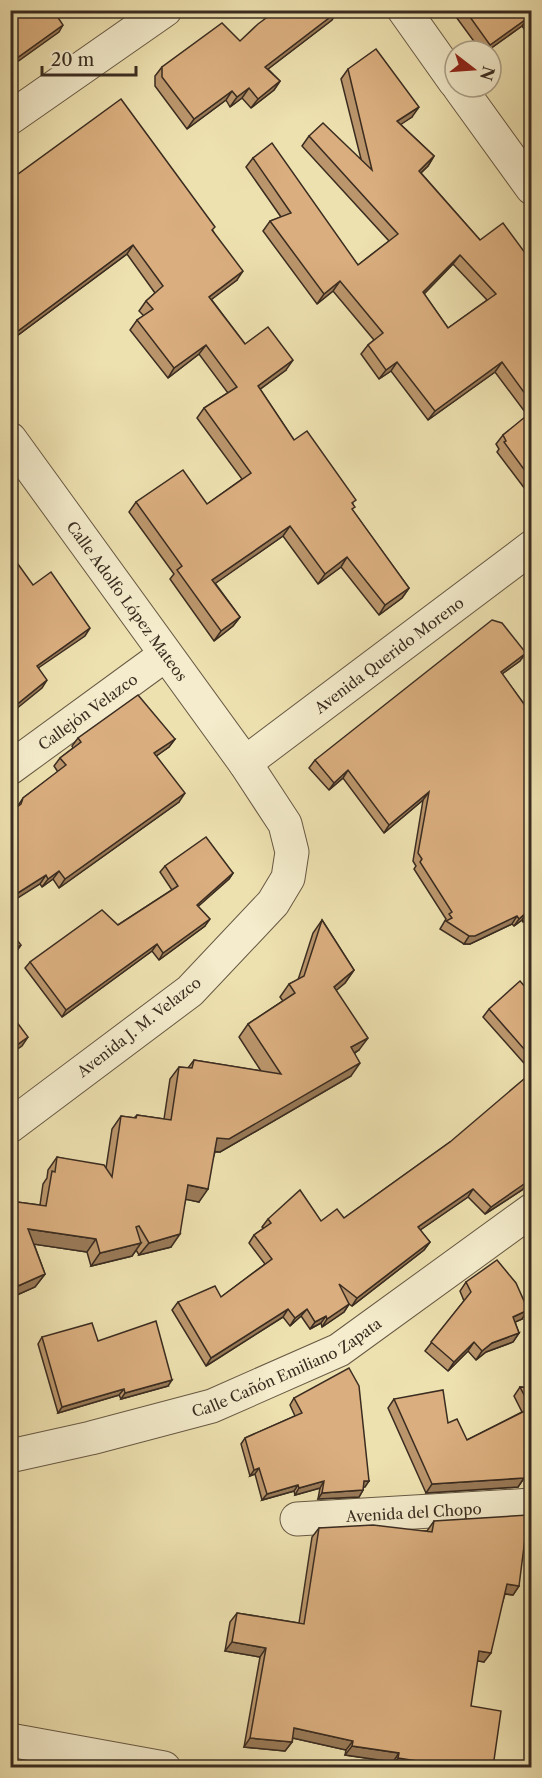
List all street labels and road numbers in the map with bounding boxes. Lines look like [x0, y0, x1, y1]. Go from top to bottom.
street label: Calle Adolfo López Mateos [63, 517, 192, 685]
street label: Avenida Querido Moreno [310, 593, 467, 718]
street label: Callejón Velazco [34, 669, 141, 754]
street label: Avenida J. M. Velazco [73, 973, 205, 1082]
street label: Calle Cañón Emiliano Zapata [190, 1313, 385, 1420]
street label: Avenida del Chopo [344, 1499, 482, 1526]

